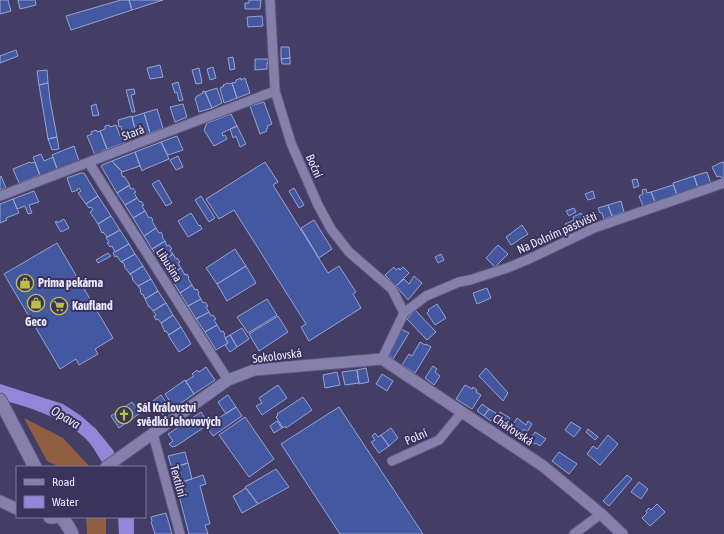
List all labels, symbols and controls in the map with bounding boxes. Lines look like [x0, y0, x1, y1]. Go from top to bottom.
street label: Stará [120, 122, 146, 144]
street label: Boční [303, 152, 325, 180]
street label: Na Dolním pastvišti [515, 209, 599, 257]
street label: Libušina [153, 246, 185, 284]
shop icon: Prima pekárna [15, 273, 35, 293]
place label: Prima pekárna [38, 276, 103, 290]
shop icon: Geco [26, 293, 46, 313]
supermarket icon: Kaufland [49, 296, 69, 316]
place label: Kaufland [72, 299, 113, 313]
place label: Geco [25, 315, 47, 329]
street label: Sokolovská [251, 346, 303, 366]
place label: Sál Království svědků Jehovových [137, 401, 221, 429]
water label: Opava [49, 403, 83, 432]
church icon: Sál Království svědků Jehovových [114, 405, 134, 425]
street label: Chářovská [490, 411, 536, 449]
street label: Polní [403, 426, 430, 448]
street label: Textilní [167, 463, 189, 499]
legend [16, 466, 146, 518]
text: Road [52, 475, 75, 489]
text: Water [52, 495, 79, 509]

